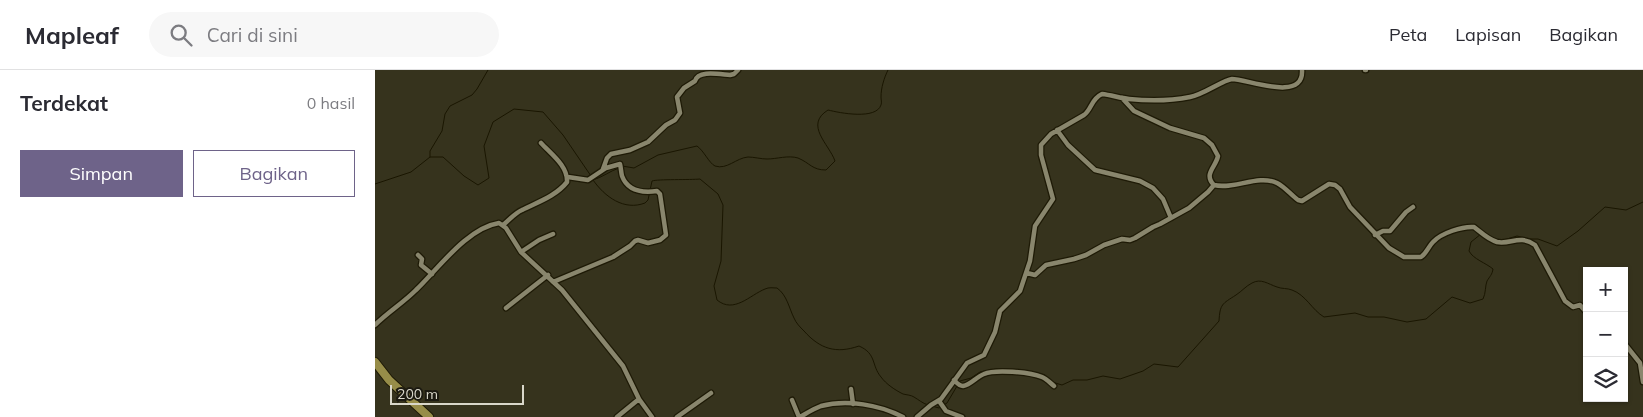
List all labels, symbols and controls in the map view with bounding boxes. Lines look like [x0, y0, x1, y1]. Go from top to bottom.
search box [149, 12, 499, 57]
text: Mapleaf [25, 20, 119, 50]
icon: search [167, 21, 195, 49]
text: Cari di sini [207, 23, 298, 47]
text: Peta [1389, 23, 1427, 46]
text: Lapisan [1455, 23, 1521, 46]
text: Bagikan [1549, 23, 1618, 46]
text: Terdekat [20, 90, 108, 116]
text: 0 hasil [307, 93, 355, 113]
button: Simpan [20, 150, 183, 197]
button: Bagikan [193, 150, 355, 197]
map controls [1583, 267, 1628, 402]
button: + [1583, 267, 1628, 312]
button: − [1583, 312, 1628, 357]
button: layers [1583, 357, 1628, 402]
scale bar [390, 382, 524, 405]
text: 200 m [397, 385, 438, 403]

